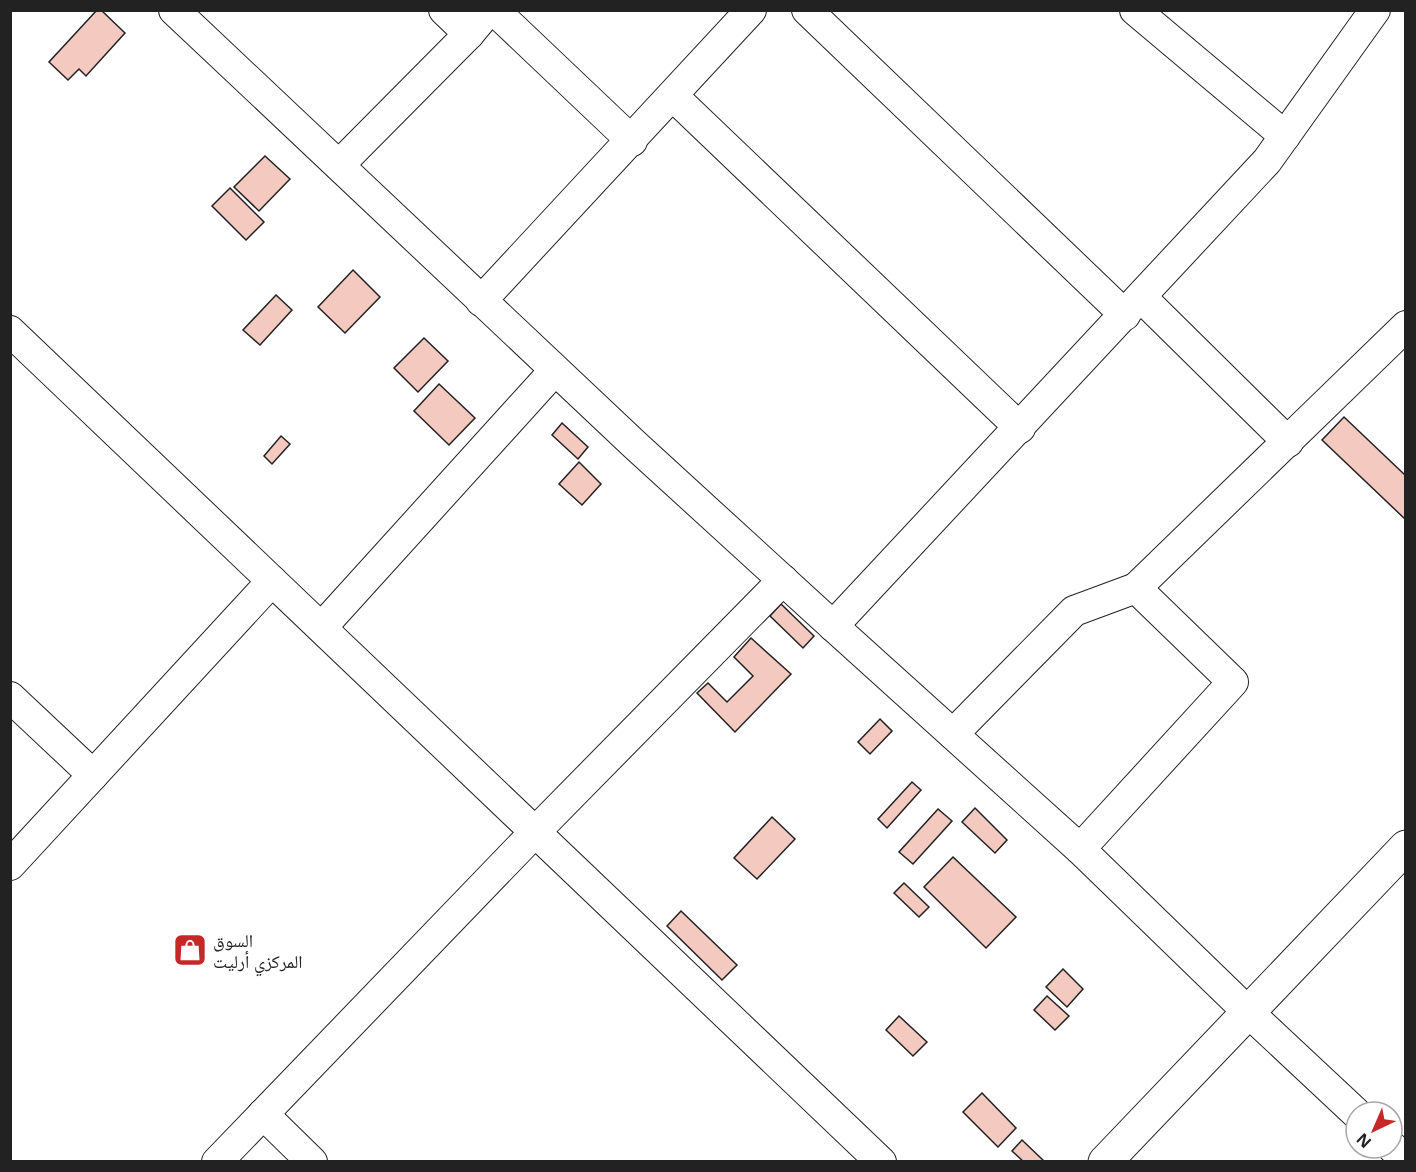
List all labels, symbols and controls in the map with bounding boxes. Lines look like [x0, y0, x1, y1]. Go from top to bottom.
place label: السوق المركزي أرليت [213, 928, 303, 977]
shop icon: السوق المركزي أرليت [172, 932, 208, 968]
north arrow [1344, 1100, 1404, 1160]
text: N [1351, 1128, 1376, 1153]

